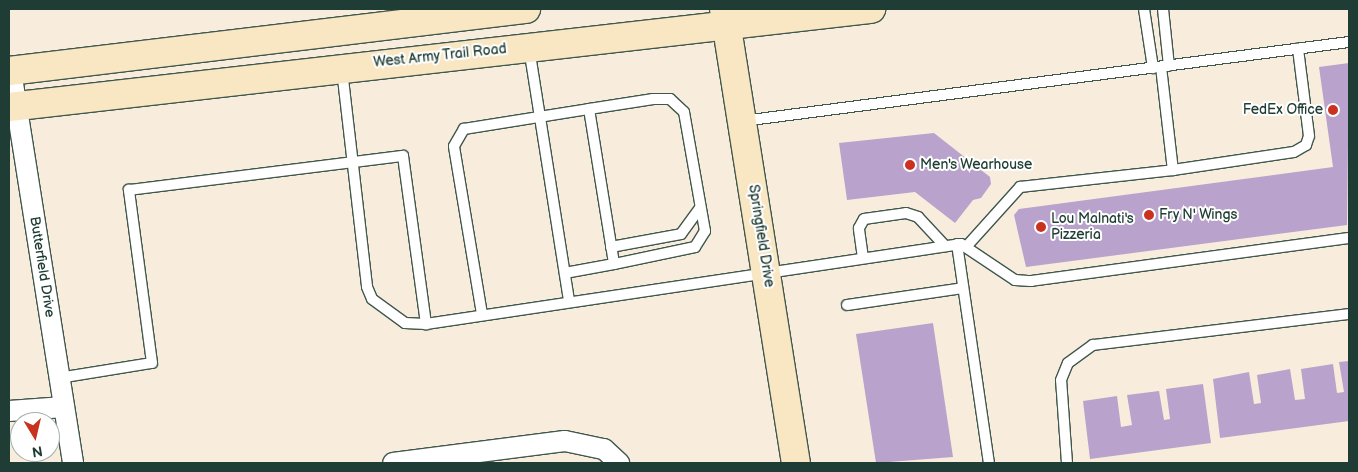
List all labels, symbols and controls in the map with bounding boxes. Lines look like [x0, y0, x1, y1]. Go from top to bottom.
street label: West Army Trail Road [372, 41, 508, 71]
place label: FedEx Office [1243, 102, 1323, 118]
marker: FedEx Office [1327, 104, 1339, 116]
place label: Men's Wearhouse [920, 157, 1033, 173]
marker: Men's Wearhouse [904, 159, 916, 171]
street label: Springfield Drive [745, 183, 777, 289]
place label: Fry N' Wings [1159, 207, 1239, 223]
marker: Fry N' Wings [1143, 209, 1155, 221]
place label: Lou Malnati's Pizzeria [1051, 211, 1134, 243]
street label: Butterfield Drive [26, 215, 58, 319]
marker: Lou Malnati's Pizzeria [1035, 221, 1047, 233]
north arrow [10, 412, 60, 462]
text: N [31, 442, 44, 461]

